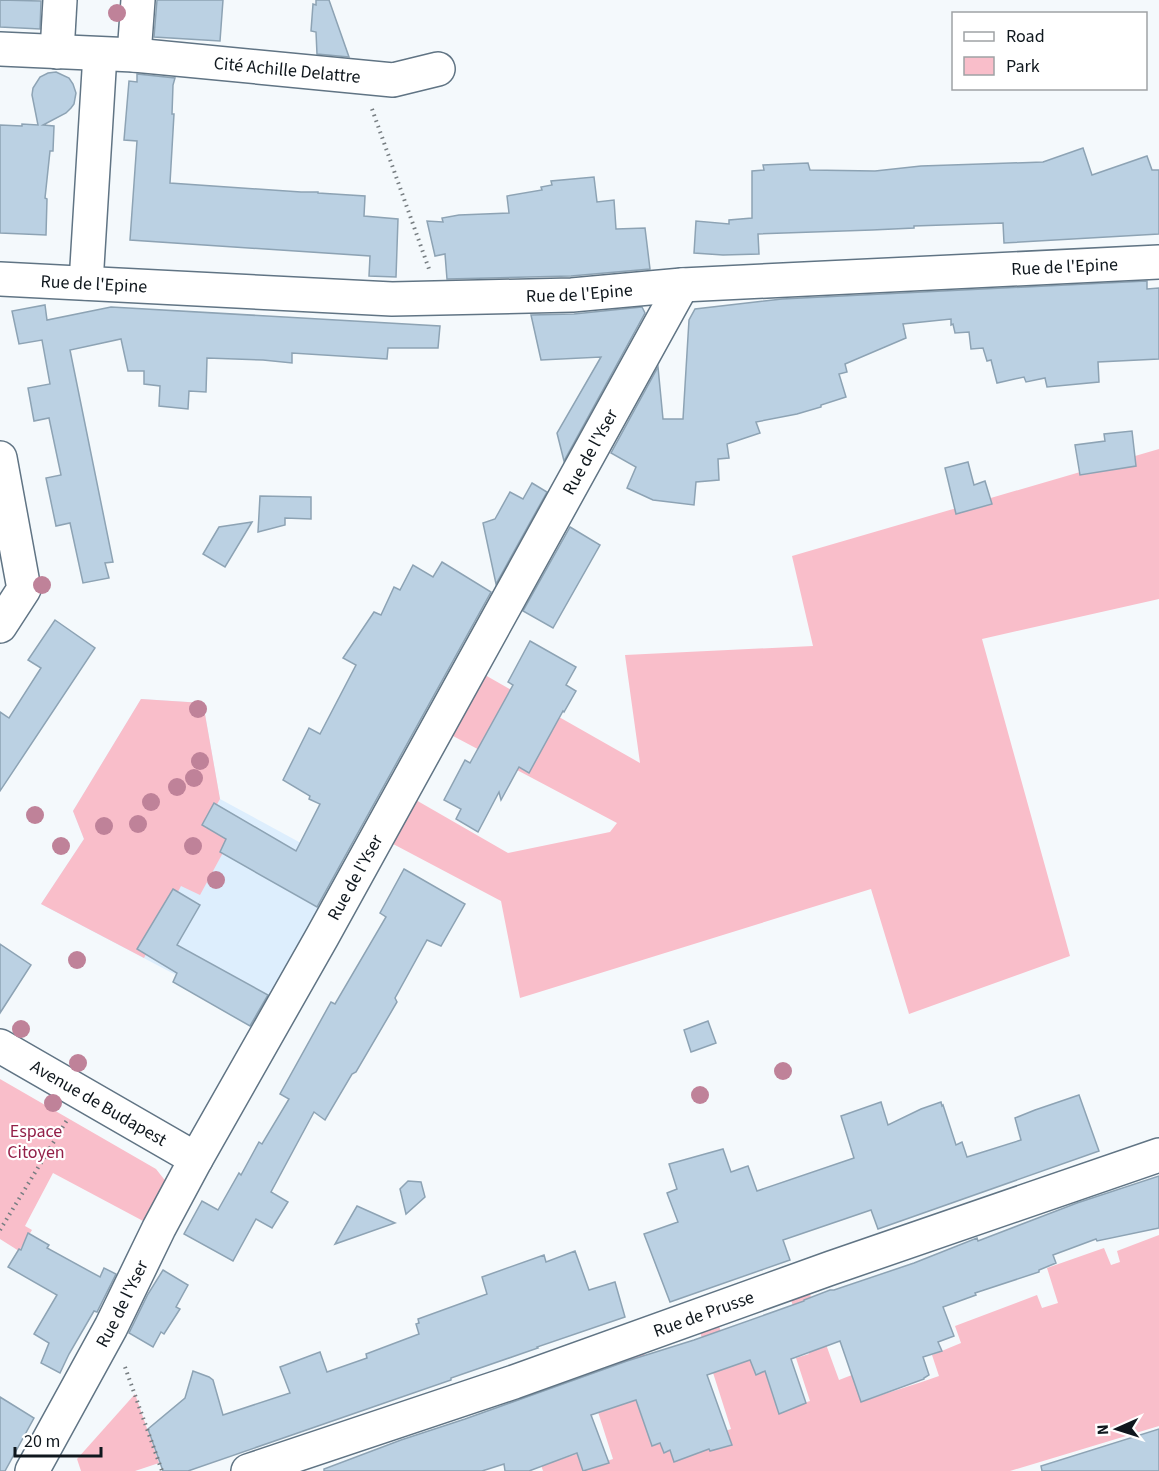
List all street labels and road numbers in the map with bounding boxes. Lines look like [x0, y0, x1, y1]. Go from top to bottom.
street label: Cité Achille Delattre [213, 51, 362, 90]
street label: Rue de l'Epine [1011, 252, 1119, 282]
street label: Rue de l'Epine [40, 269, 148, 300]
street label: Rue de l'Epine [526, 278, 634, 309]
street label: Rue de l'Yser [556, 404, 625, 500]
street label: Rue de l'Yser [322, 829, 390, 925]
street label: Avenue de Budapest [26, 1054, 171, 1153]
street label: Rue de l'Yser [90, 1255, 155, 1352]
street label: Rue de Prusse [650, 1285, 758, 1344]

